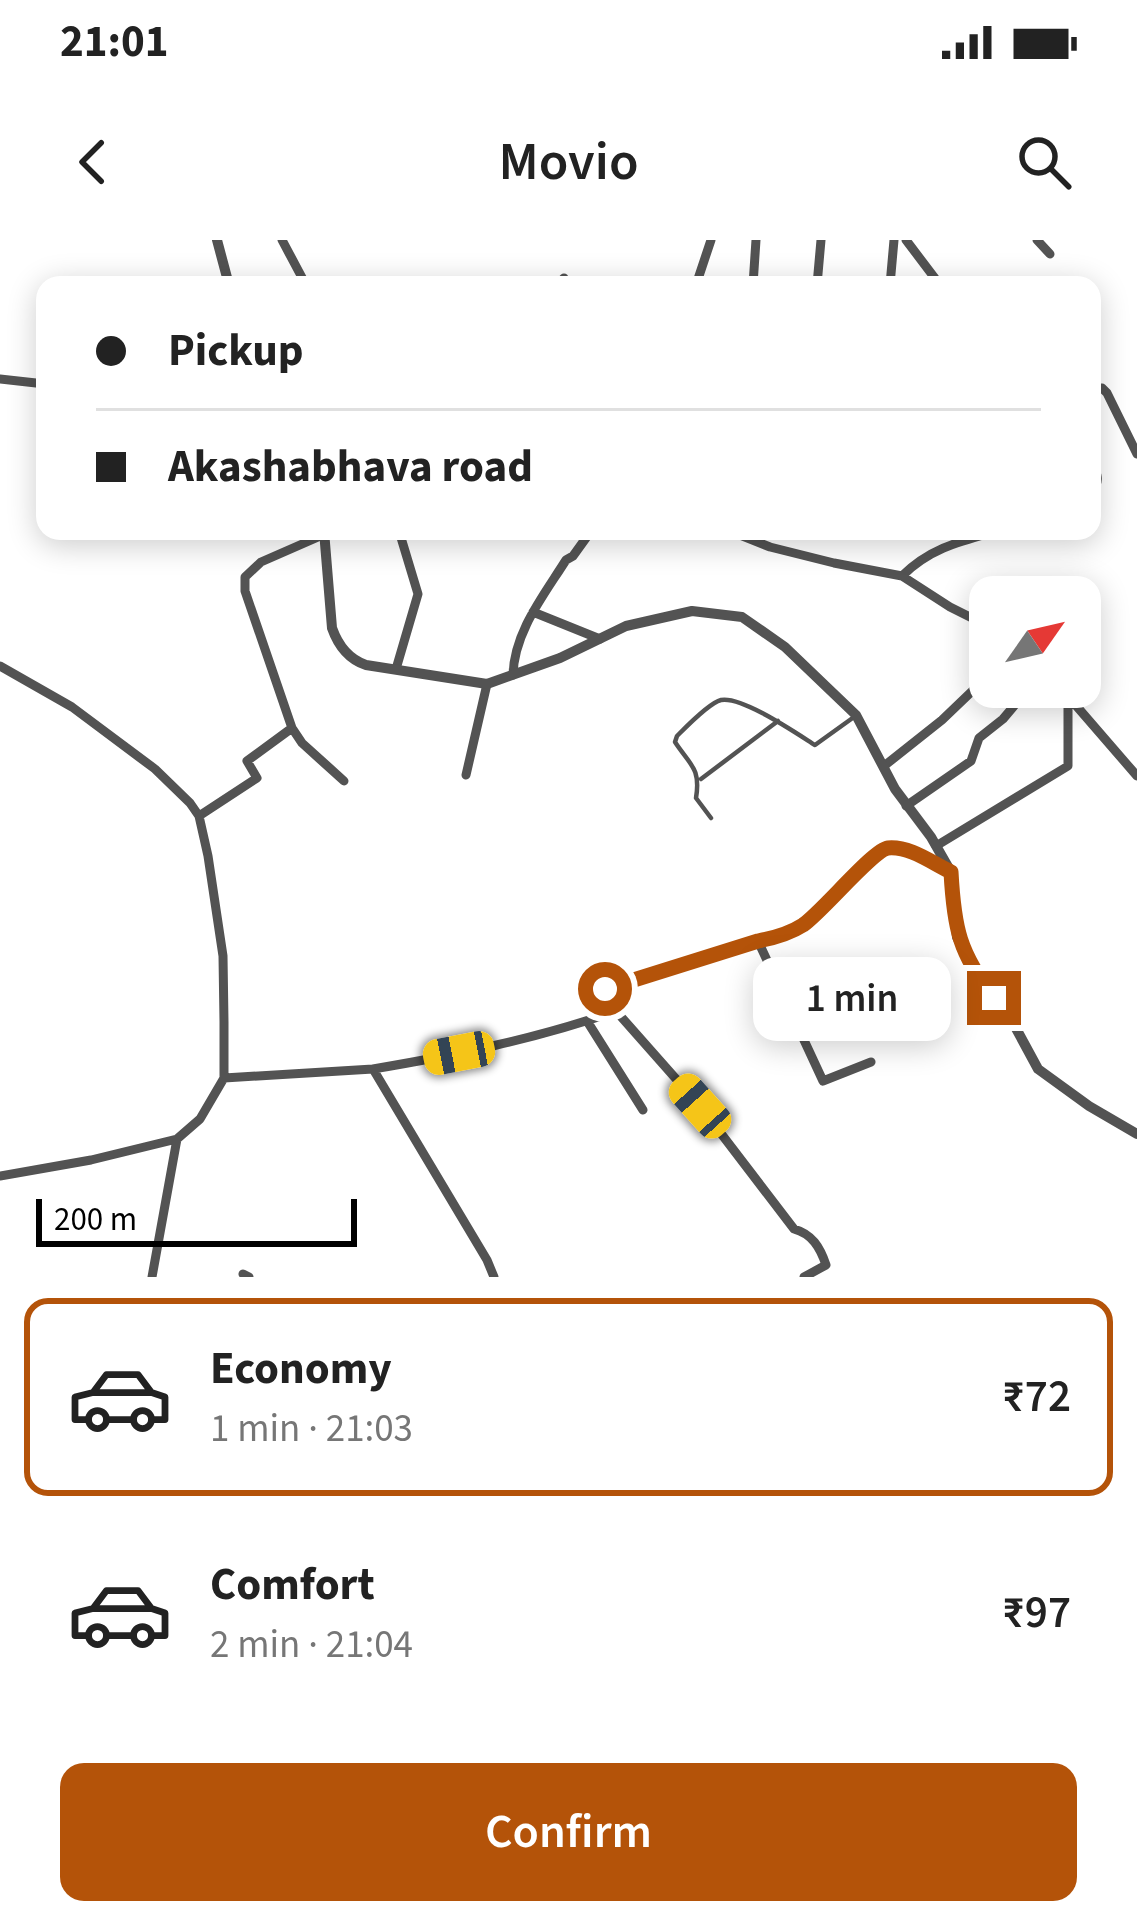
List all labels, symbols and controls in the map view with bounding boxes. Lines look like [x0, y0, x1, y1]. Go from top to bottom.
text: 21:01 [60, 10, 169, 74]
text: Movio [498, 124, 639, 201]
icon: back [60, 129, 126, 195]
icon: search [1011, 129, 1077, 195]
text: Pickup [168, 319, 304, 383]
text: Akashabhava road [168, 435, 533, 499]
north arrow [969, 576, 1101, 708]
map controls [969, 576, 1101, 708]
callout: 1 min [754, 956, 952, 1040]
route start [578, 962, 632, 1016]
text: 1 min [806, 971, 898, 1027]
route end [967, 971, 1021, 1025]
car [420, 1028, 498, 1078]
car [663, 1067, 737, 1145]
scale bar [36, 1193, 357, 1246]
text: 200 m [54, 1196, 137, 1243]
text: Economy [210, 1337, 392, 1401]
icon: car [66, 1343, 174, 1451]
text: ₹72 [1002, 1365, 1071, 1429]
text: 1 min · 21:03 [210, 1401, 413, 1457]
text: Comfort [210, 1553, 375, 1617]
icon: car [66, 1559, 174, 1667]
text: ₹97 [1002, 1581, 1071, 1645]
text: 2 min · 21:04 [210, 1617, 413, 1673]
button: Confirm [60, 1763, 1077, 1901]

